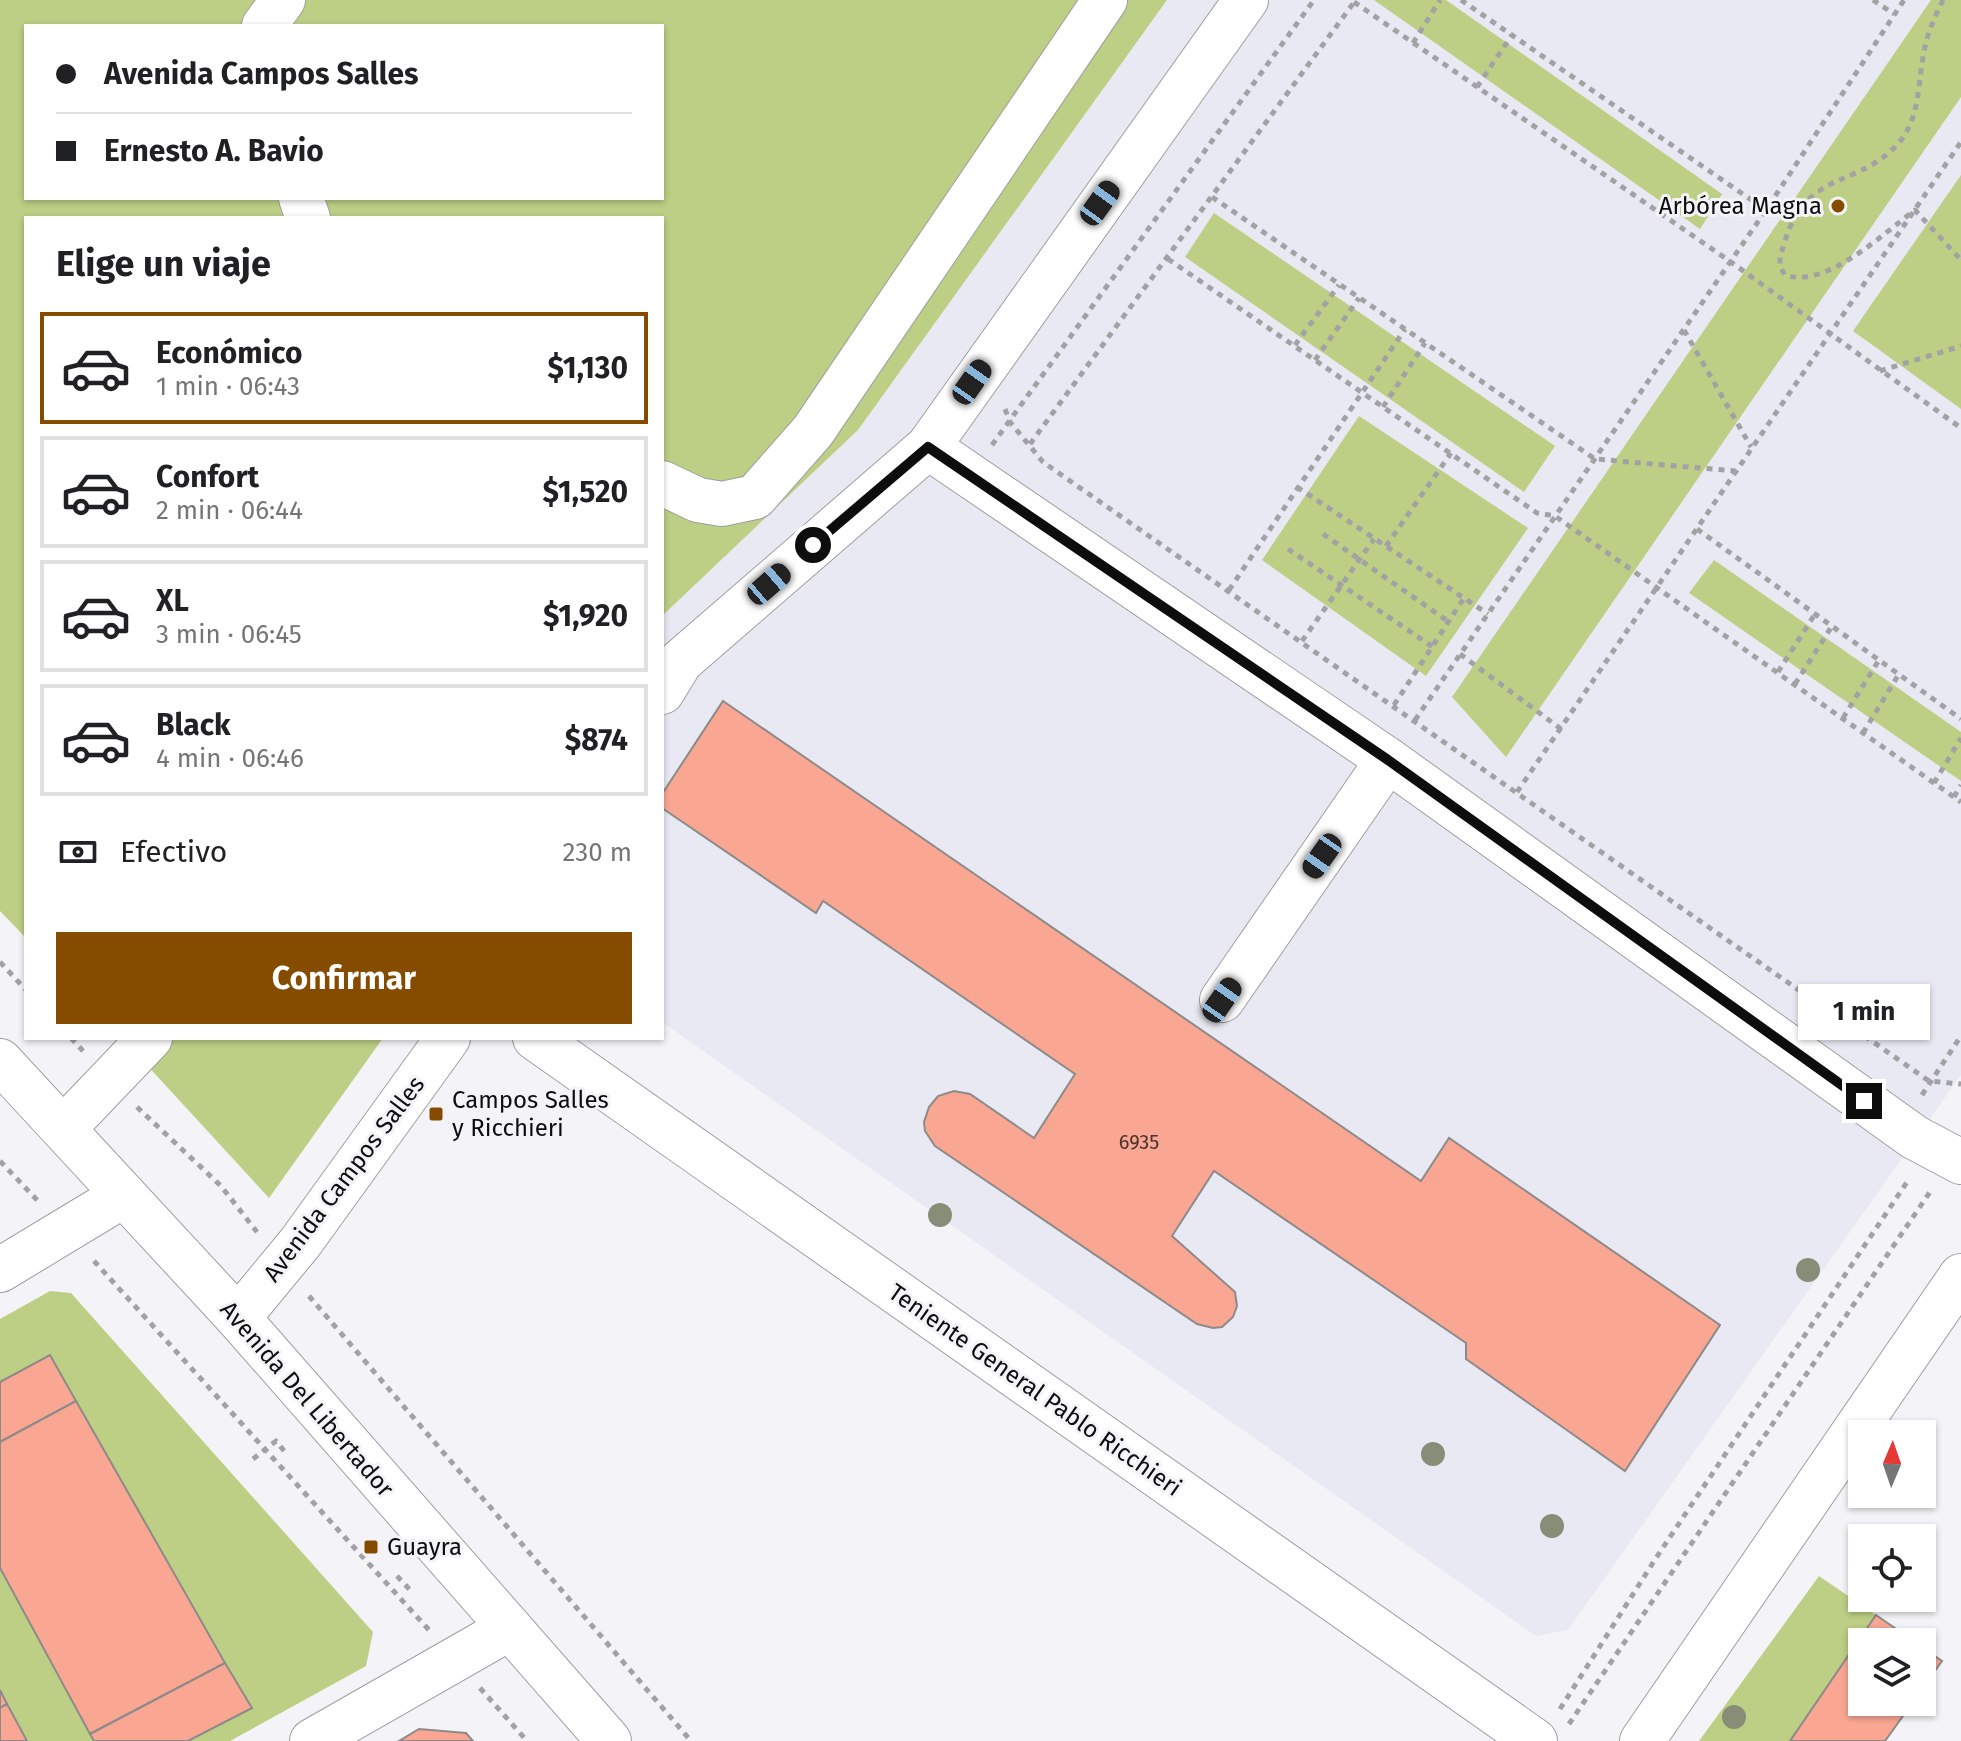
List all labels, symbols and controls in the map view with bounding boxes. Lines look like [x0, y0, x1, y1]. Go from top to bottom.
text: Avenida Campos Salles [104, 56, 419, 92]
text: Ernesto A. Bavio [104, 133, 324, 169]
car [1076, 177, 1124, 229]
place label: Arbórea Magna [1659, 192, 1822, 220]
marker: Arbórea Magna [1829, 197, 1847, 215]
text: Elige un viaje [56, 242, 271, 286]
icon: car [60, 332, 132, 404]
text: Económico [156, 335, 302, 371]
text: $1,130 [547, 350, 628, 386]
car [948, 355, 996, 409]
text: 1 min · 06:43 [156, 371, 300, 402]
icon: car [60, 456, 132, 528]
text: Confort [156, 459, 259, 495]
text: $1,520 [542, 474, 628, 510]
text: 2 min · 06:44 [156, 495, 303, 526]
route start [795, 527, 831, 563]
car [743, 559, 795, 609]
icon: car [60, 580, 132, 652]
text: XL [156, 583, 189, 619]
text: $1,920 [543, 598, 628, 634]
text: 3 min · 06:45 [156, 619, 302, 650]
icon: car [60, 704, 132, 776]
text: Black [156, 707, 231, 743]
text: $874 [565, 722, 628, 758]
text: 4 min · 06:46 [156, 743, 304, 774]
car [1298, 829, 1346, 883]
icon: cash [56, 830, 100, 874]
text: Efectivo [120, 834, 227, 870]
text: 230 m [563, 837, 632, 868]
button: Confirmar [56, 932, 632, 1024]
car [1198, 973, 1246, 1027]
callout: 1 min [1798, 985, 1930, 1041]
text: 1 min [1833, 996, 1895, 1027]
street label: Avenida Campos Salles [258, 1071, 430, 1287]
route end [1846, 1083, 1882, 1119]
place label: Campos Salles y Ricchieri [452, 1086, 609, 1142]
marker: Campos Salles y Ricchieri [427, 1105, 445, 1123]
house number: 6935 [1119, 1130, 1159, 1154]
street label: Teniente General Pablo Ricchieri [883, 1278, 1187, 1502]
street label: Avenida Del Libertador [215, 1296, 400, 1503]
north arrow [1848, 1420, 1936, 1508]
map controls [1848, 1420, 1936, 1716]
button: locate [1848, 1524, 1936, 1612]
place label: Guayra [387, 1533, 462, 1561]
marker: Guayra [362, 1538, 380, 1556]
button: layers [1848, 1628, 1936, 1716]

